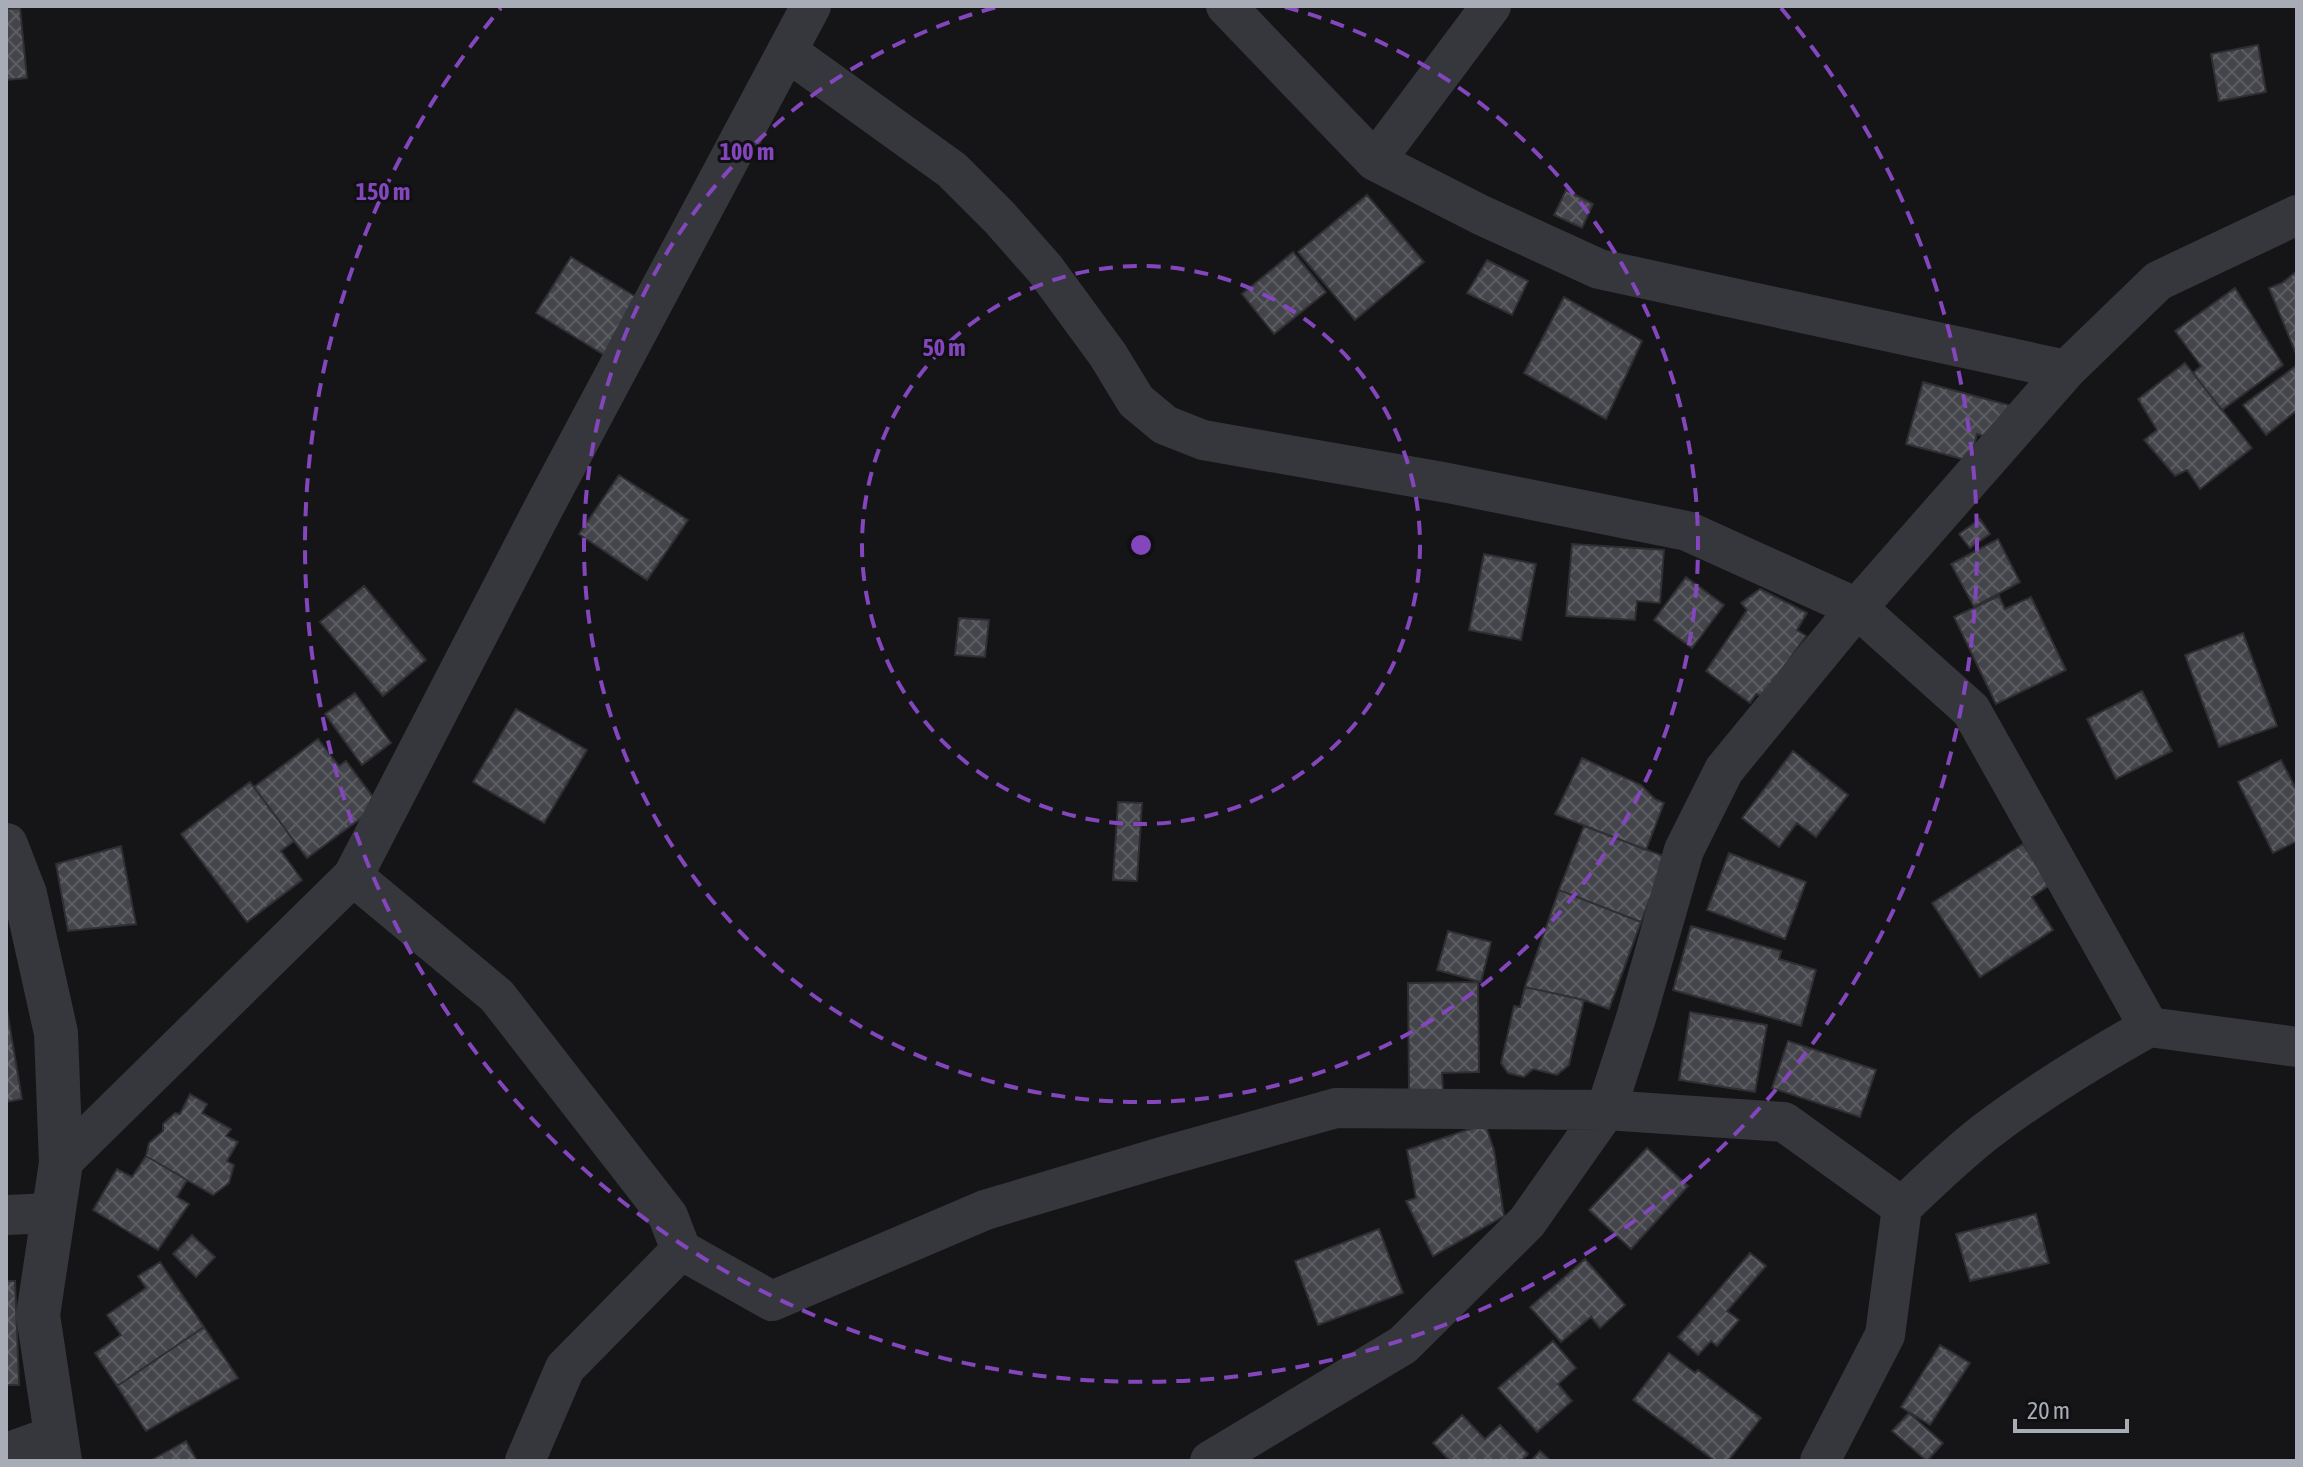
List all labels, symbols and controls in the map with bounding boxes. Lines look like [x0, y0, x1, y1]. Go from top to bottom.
text: 100 m [720, 138, 774, 165]
text: 150 m [356, 178, 410, 205]
text: 50 m [922, 334, 966, 361]
centre of rings [1127, 531, 1155, 559]
scale bar [2015, 1383, 2127, 1433]
text: 20 m [2027, 1397, 2070, 1424]

